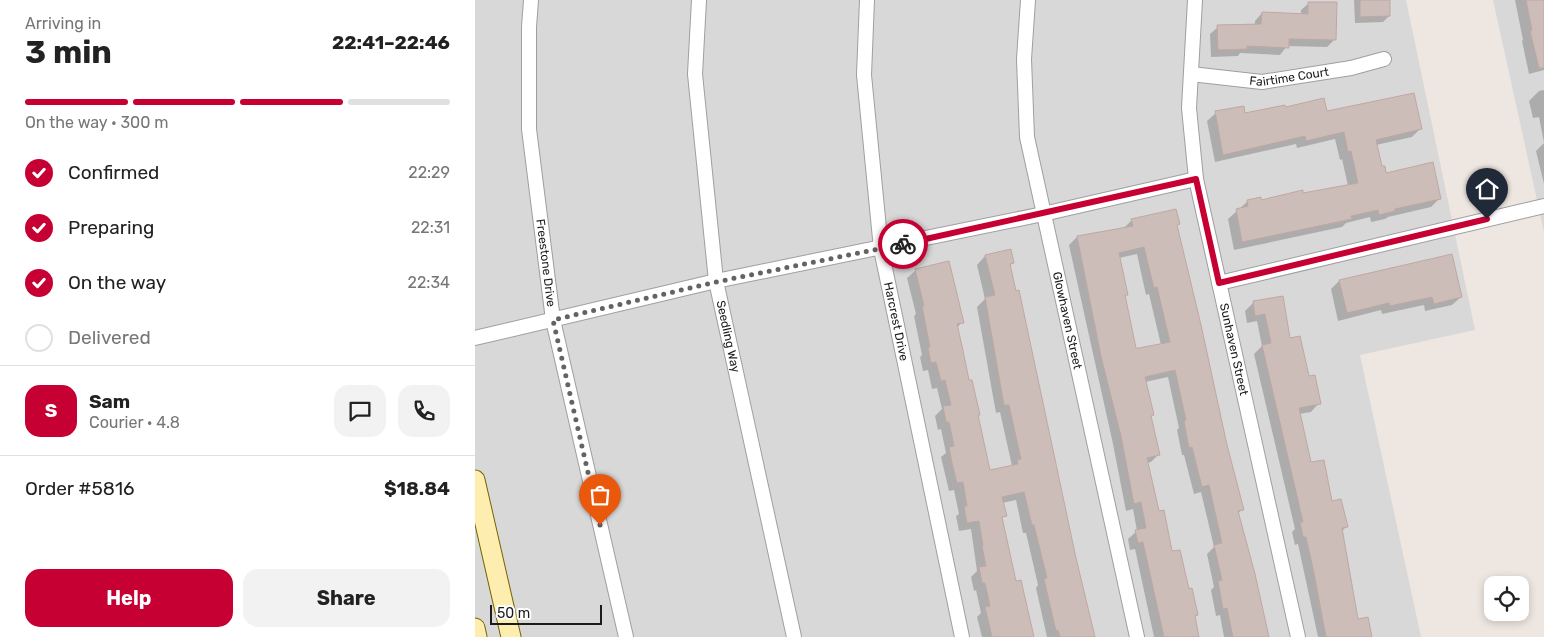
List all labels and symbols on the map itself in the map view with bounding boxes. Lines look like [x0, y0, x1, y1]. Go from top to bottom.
street label: Fairtime Court [1249, 65, 1330, 89]
pin [1466, 168, 1508, 219]
street label: Freestone Drive [533, 218, 558, 308]
courier [878, 219, 928, 269]
street label: Glowhaven Street [1050, 270, 1085, 371]
street label: Harcrest Drive [881, 281, 911, 362]
street label: Seedling Way [713, 299, 743, 374]
street label: Sunhaven Street [1217, 302, 1251, 397]
pin [579, 474, 621, 525]
scale bar [490, 602, 603, 625]

